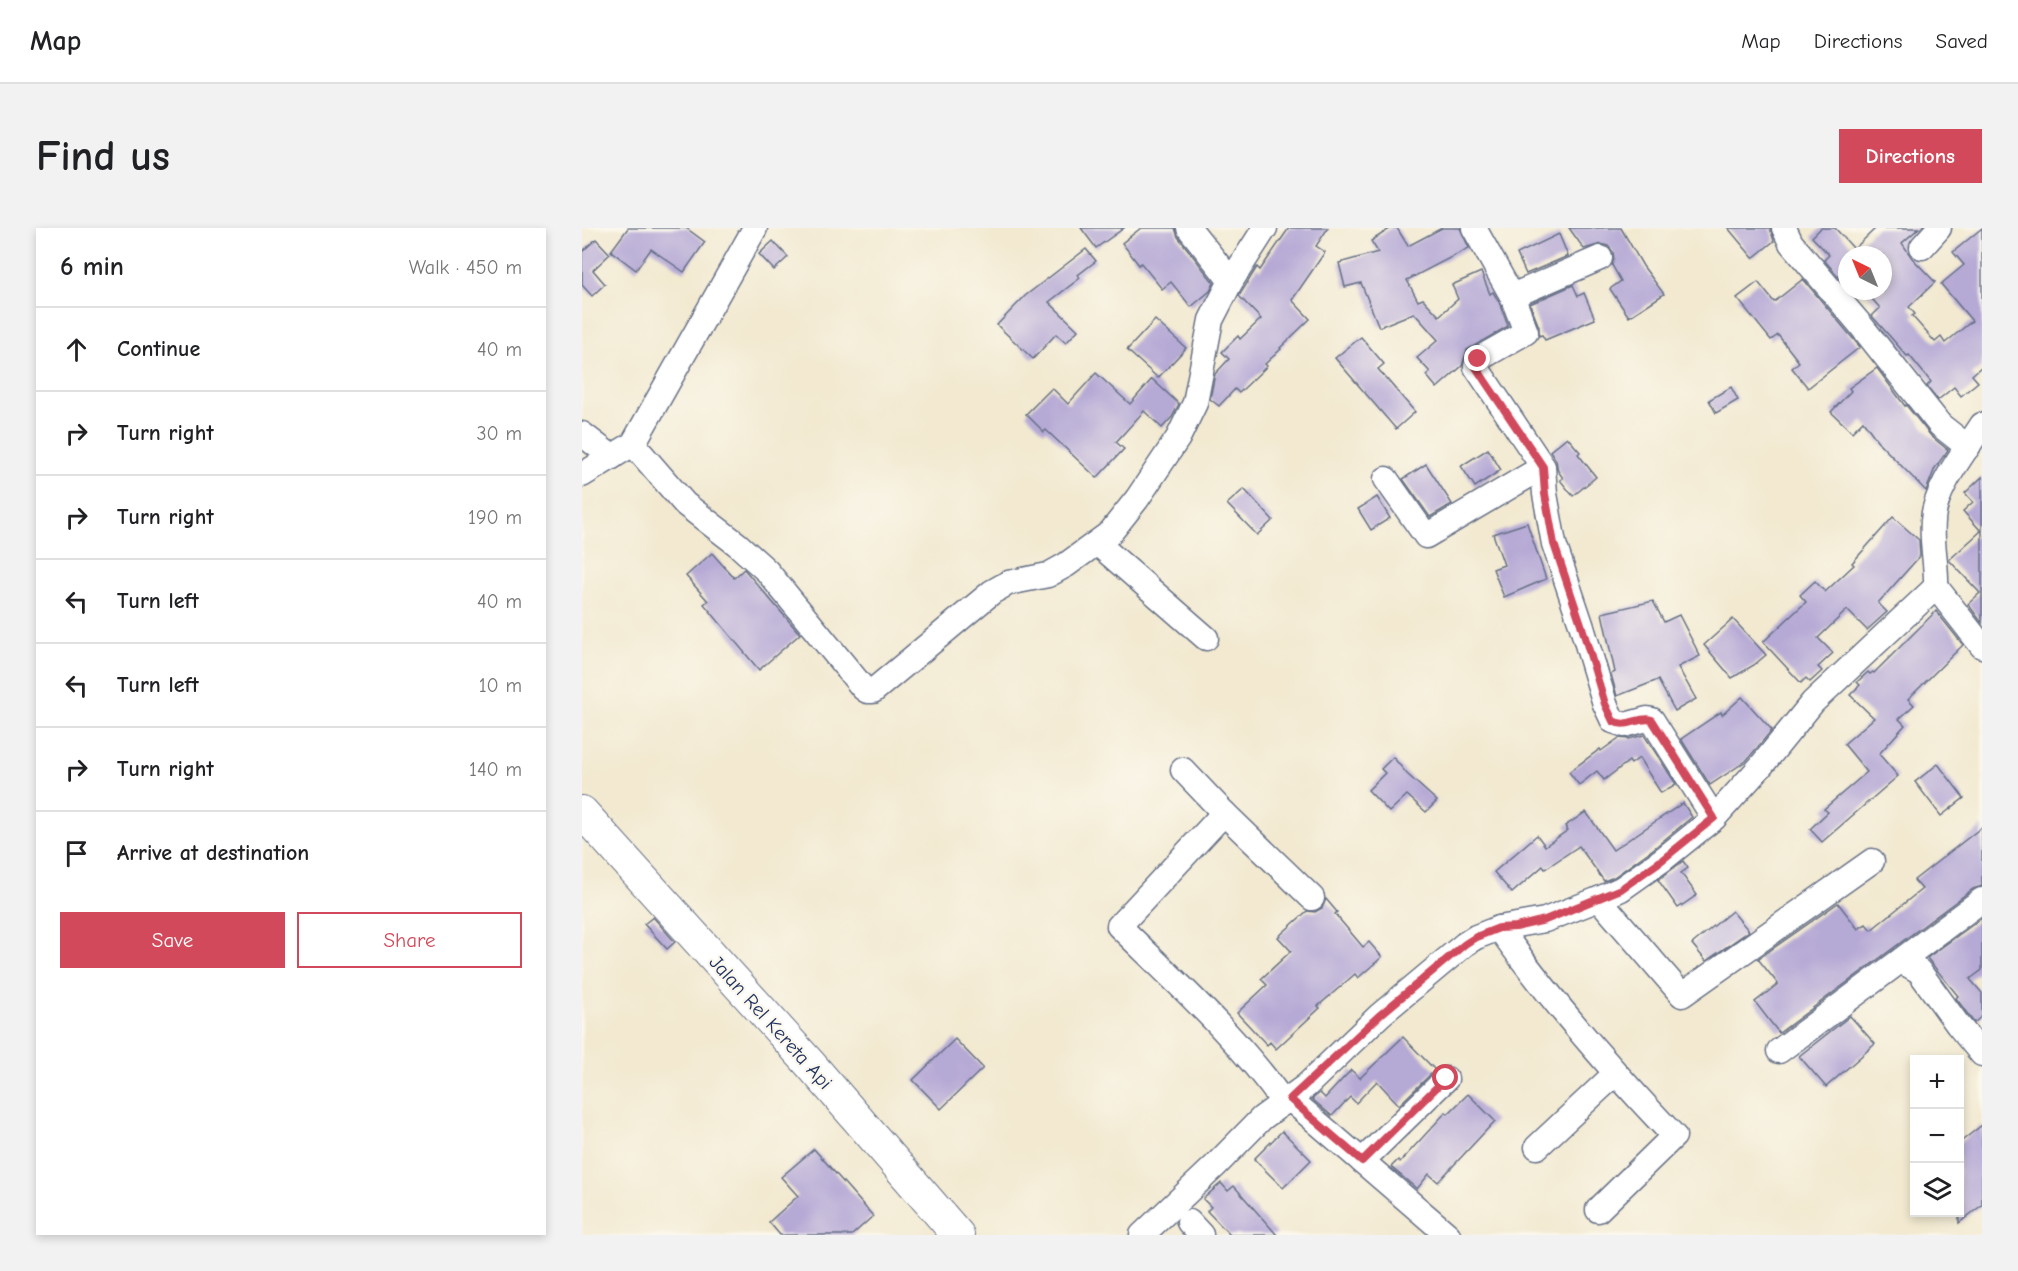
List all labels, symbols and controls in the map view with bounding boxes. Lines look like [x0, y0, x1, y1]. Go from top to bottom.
text: Map [30, 25, 81, 57]
text: Map [1741, 29, 1781, 53]
text: Directions [1814, 29, 1903, 53]
text: Saved [1936, 29, 1988, 53]
button: Directions [1839, 129, 1982, 183]
text: Find us [36, 132, 170, 181]
north arrow [1838, 246, 1892, 300]
text: 6 min [60, 252, 124, 282]
text: Walk · 450 m [409, 256, 522, 279]
icon: ahead [60, 333, 93, 366]
text: Continue [117, 336, 200, 362]
text: 40 m [477, 338, 522, 361]
route end [1464, 345, 1490, 371]
icon: right [60, 417, 93, 450]
text: Turn right [117, 420, 214, 446]
text: 30 m [476, 422, 522, 445]
icon: right [60, 501, 93, 534]
text: Turn right [117, 504, 214, 530]
text: 190 m [468, 506, 522, 529]
icon: left [60, 585, 93, 618]
text: Turn left [117, 588, 199, 614]
text: 40 m [477, 590, 522, 613]
icon: left [60, 669, 93, 702]
text: Turn left [117, 672, 199, 698]
text: 10 m [479, 674, 522, 697]
icon: right [60, 753, 93, 786]
text: Turn right [117, 756, 214, 782]
text: 140 m [469, 758, 522, 781]
icon: arrive [60, 837, 93, 870]
text: Arrive at destination [117, 840, 309, 866]
button: Save [60, 912, 285, 968]
button: Share [297, 912, 522, 968]
street label: Jalan Rel Kereta Api [704, 951, 837, 1094]
map controls [1910, 1055, 1964, 1217]
button: + [1910, 1055, 1964, 1109]
route start [1432, 1064, 1458, 1090]
button: − [1910, 1109, 1964, 1163]
button: layers [1910, 1163, 1964, 1217]

